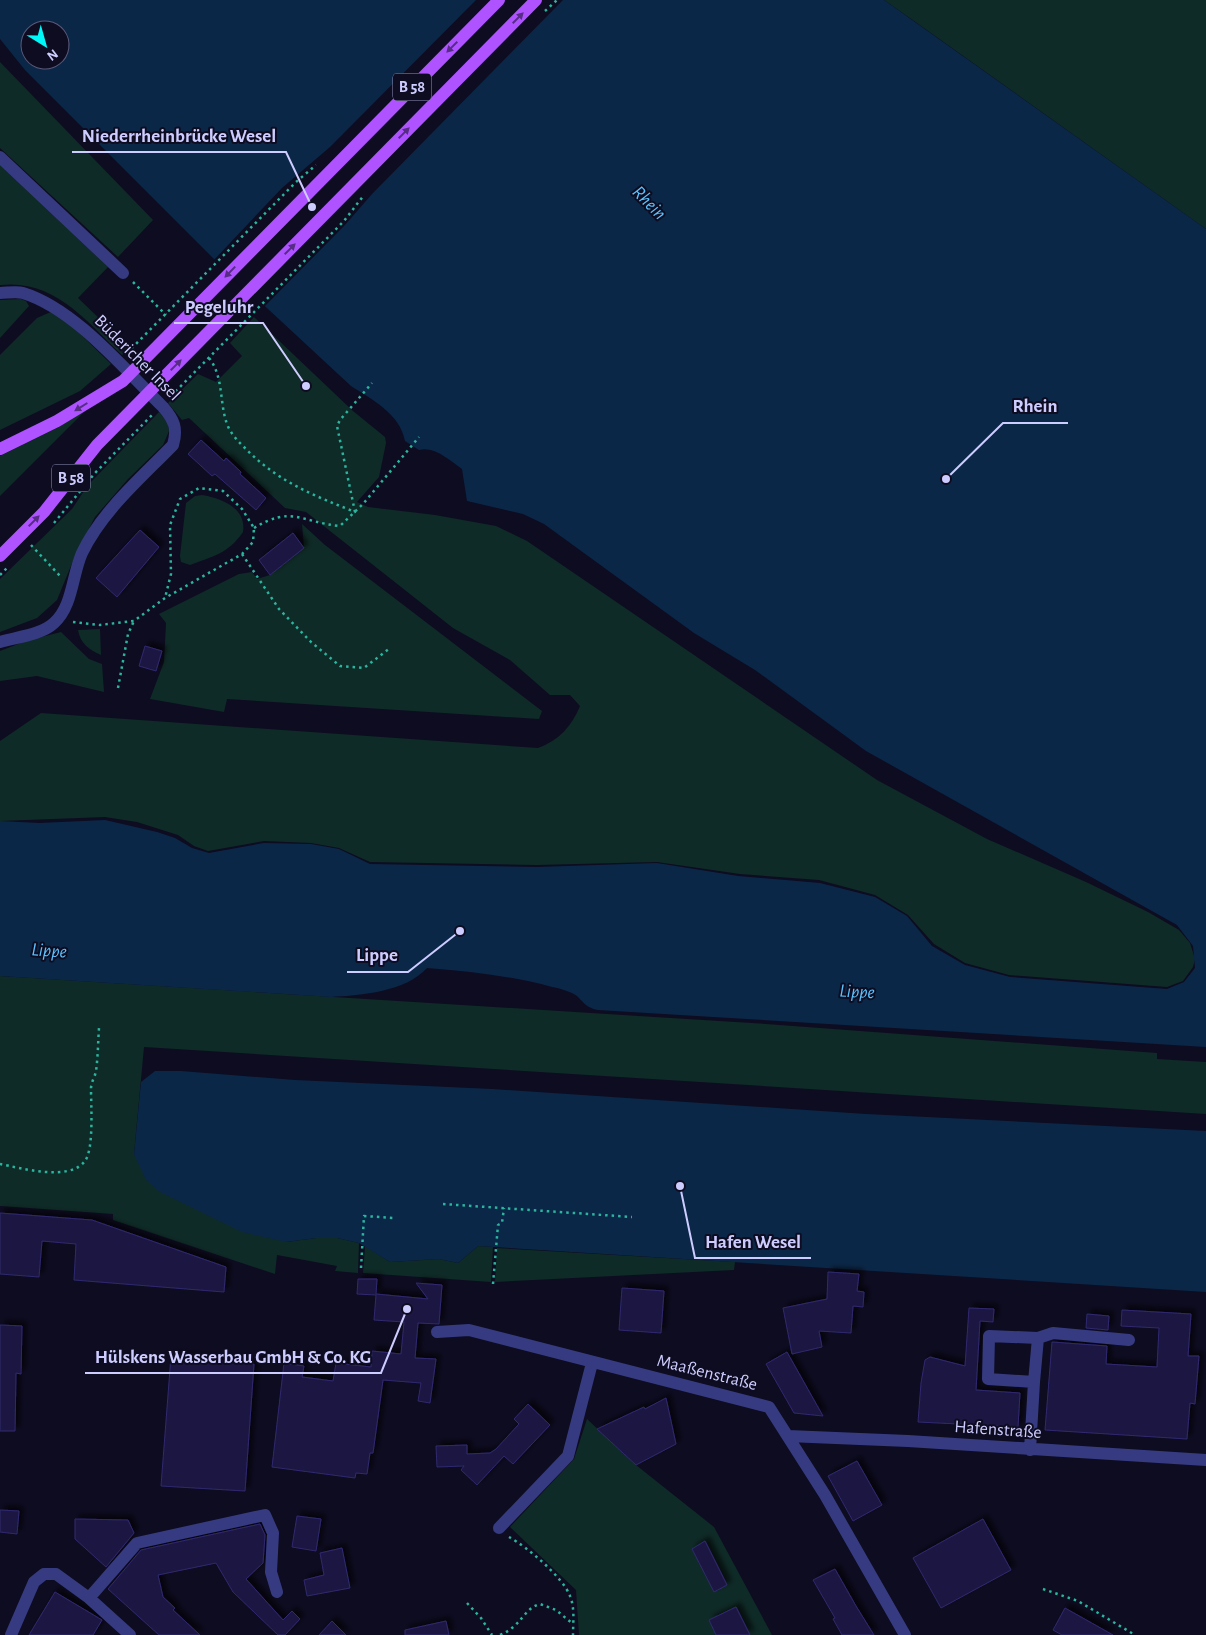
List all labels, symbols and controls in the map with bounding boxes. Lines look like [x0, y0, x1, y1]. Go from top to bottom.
one-way arrow [512, 12, 524, 24]
north arrow [20, 20, 70, 70]
one-way arrow [447, 41, 459, 53]
text: N [44, 46, 60, 63]
road number: B 58 [393, 74, 431, 100]
callout: Niederrheinbrücke Wesel [72, 118, 286, 152]
text: Niederrheinbrücke Wesel [82, 127, 276, 146]
one-way arrow [398, 127, 410, 139]
water label: Rhein [628, 182, 670, 224]
one-way arrow [284, 243, 296, 255]
one-way arrow [224, 265, 236, 277]
callout: Pegeluhr [174, 289, 263, 323]
text: Pegeluhr [185, 298, 254, 317]
street label: Büdericher Insel [91, 312, 183, 404]
one-way arrow [170, 359, 182, 371]
callout: Rhein [1003, 389, 1068, 423]
text: Rhein [1012, 397, 1058, 416]
one-way arrow [75, 402, 88, 411]
road number: B 58 [52, 464, 90, 492]
one-way arrow [28, 516, 40, 528]
callout: Lippe [347, 938, 408, 972]
water label: Lippe [31, 940, 67, 962]
text: Lippe [356, 946, 398, 965]
water label: Lippe [839, 982, 875, 1002]
callout: Hafen Wesel [695, 1224, 811, 1258]
text: Hafen Wesel [705, 1233, 801, 1252]
callout: Hülskens Wasserbau GmbH & Co. KG [85, 1339, 381, 1373]
text: Hülskens Wasserbau GmbH & Co. KG [95, 1348, 371, 1367]
street label: Maaßenstraße [655, 1352, 759, 1394]
street label: Hafenstraße [954, 1418, 1042, 1442]

